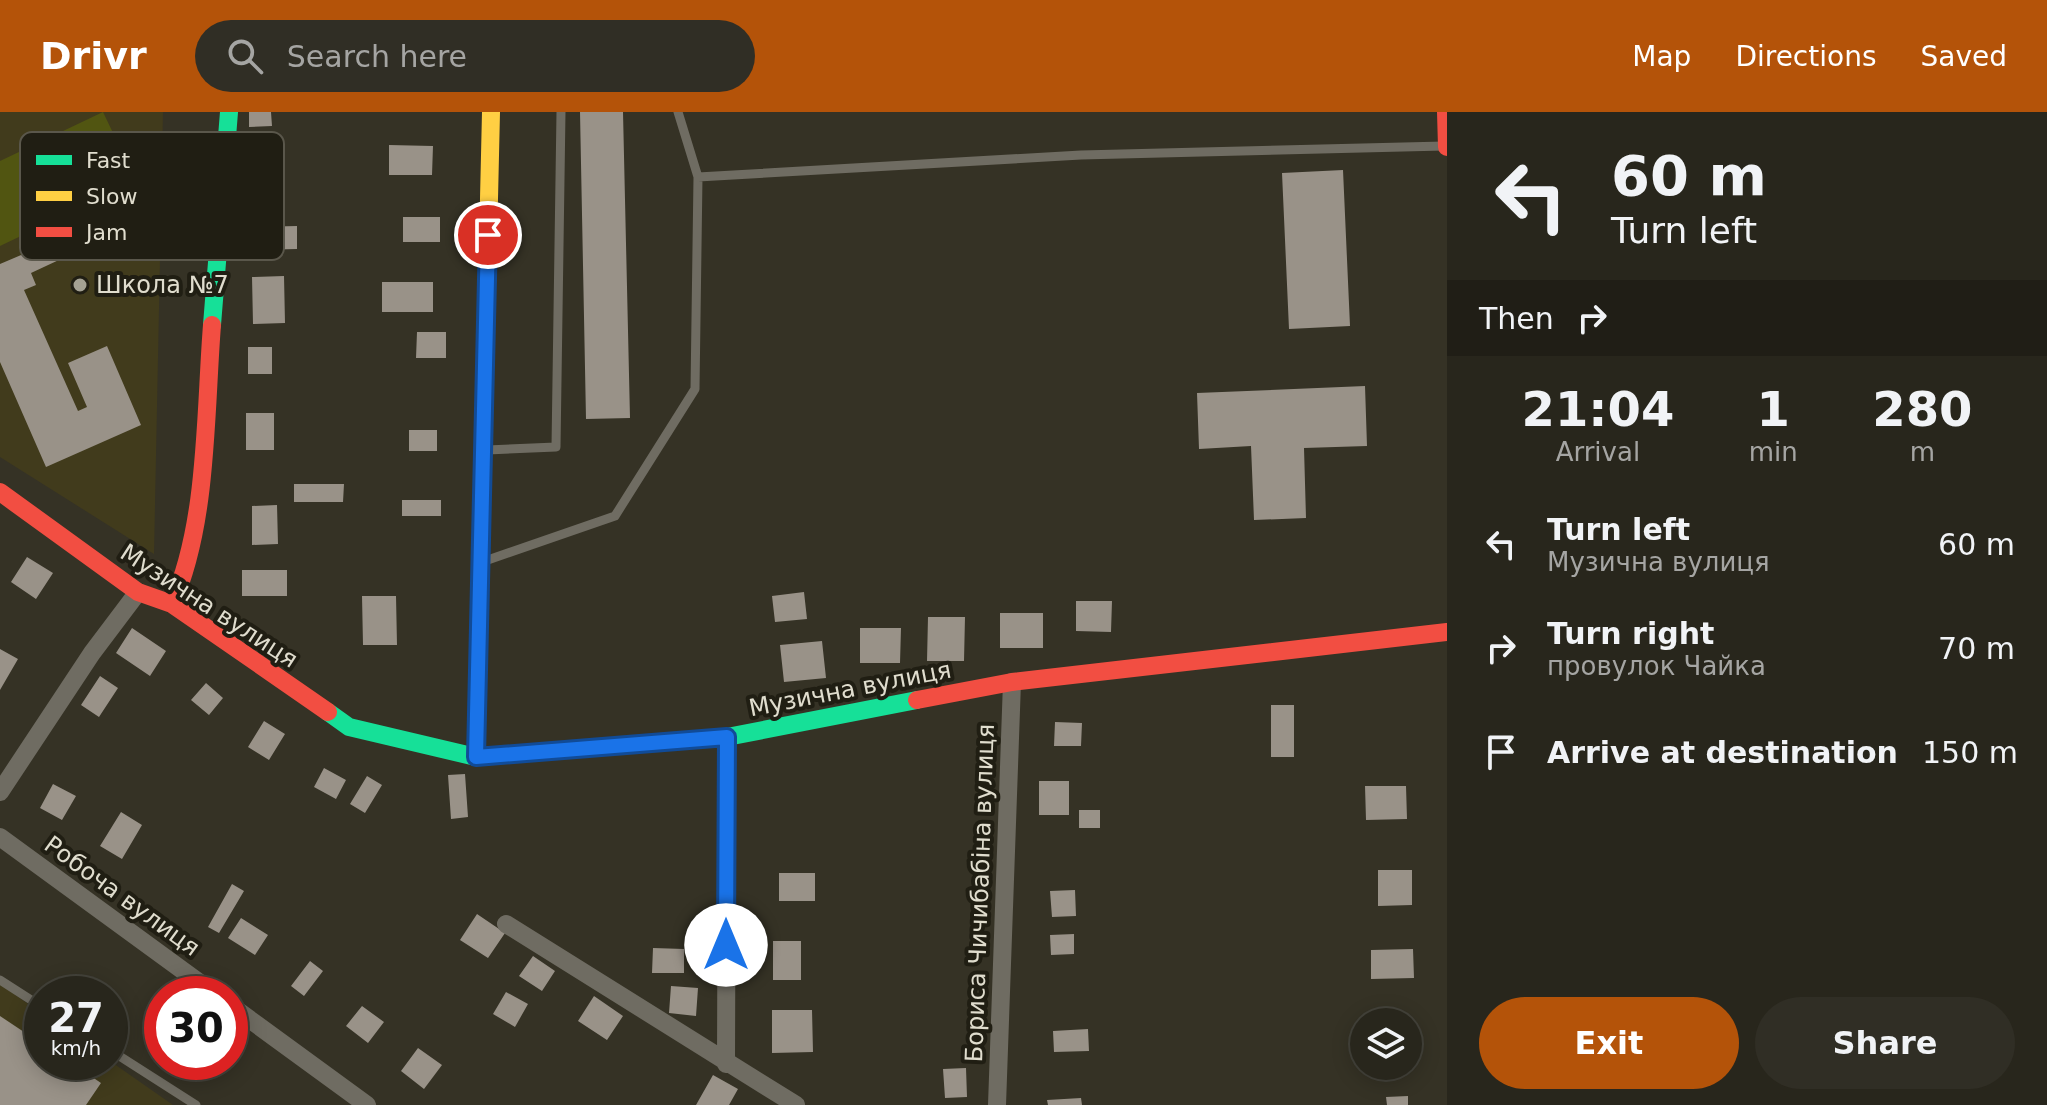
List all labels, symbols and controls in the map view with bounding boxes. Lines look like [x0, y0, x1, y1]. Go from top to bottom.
search box [195, 20, 755, 92]
text: Drivr [40, 34, 147, 78]
icon: search [223, 34, 267, 78]
text: Search here [287, 39, 467, 74]
text: Map [1632, 40, 1691, 73]
text: Directions [1735, 40, 1876, 73]
text: Saved [1920, 40, 2007, 73]
legend [20, 132, 284, 260]
text: 60 m [1611, 143, 1767, 208]
icon: left [1479, 144, 1583, 248]
text: Fast [86, 148, 131, 173]
text: Slow [86, 184, 138, 209]
pin [454, 201, 522, 269]
text: Turn left [1611, 210, 1757, 251]
icon: arrive [466, 213, 510, 257]
text: Jam [84, 220, 127, 245]
place label: Школа №7 [96, 271, 229, 299]
marker: Школа №7 [71, 276, 89, 294]
icon: right [1570, 296, 1614, 340]
text: Then [1479, 301, 1554, 336]
text: 21:04 [1521, 381, 1674, 437]
text: 1 [1757, 381, 1790, 437]
text: 280 [1872, 381, 1972, 437]
text: Arrival [1556, 437, 1640, 467]
text: min [1749, 437, 1798, 467]
text: m [1910, 437, 1935, 467]
text: Turn left [1547, 512, 1690, 547]
icon: left [1479, 522, 1523, 566]
text: 60 m [1938, 527, 2015, 562]
street label: Музична вулиця [115, 538, 303, 674]
text: Музична вулиця [1547, 547, 1770, 577]
text: Turn right [1547, 616, 1714, 651]
icon: right [1479, 626, 1523, 670]
text: 70 m [1938, 631, 2015, 666]
text: провулок Чайка [1547, 651, 1766, 681]
street label: Музична вулиця [746, 656, 954, 722]
street label: Бориса Чичибабіна вулиця [960, 723, 1000, 1063]
icon: arrive [1479, 730, 1523, 774]
text: Arrive at destination [1547, 735, 1898, 770]
text: 150 m [1922, 735, 2018, 770]
street label: Робоча вулиця [39, 830, 205, 962]
position arrow [684, 903, 768, 987]
speed limit sign: 30 [144, 976, 248, 1080]
text: 27 [48, 995, 104, 1041]
button: Exit [1479, 997, 1739, 1089]
button: Share [1755, 997, 2015, 1089]
map controls [1350, 1008, 1422, 1080]
button: layers [1350, 1008, 1422, 1080]
text: km/h [51, 1036, 101, 1060]

